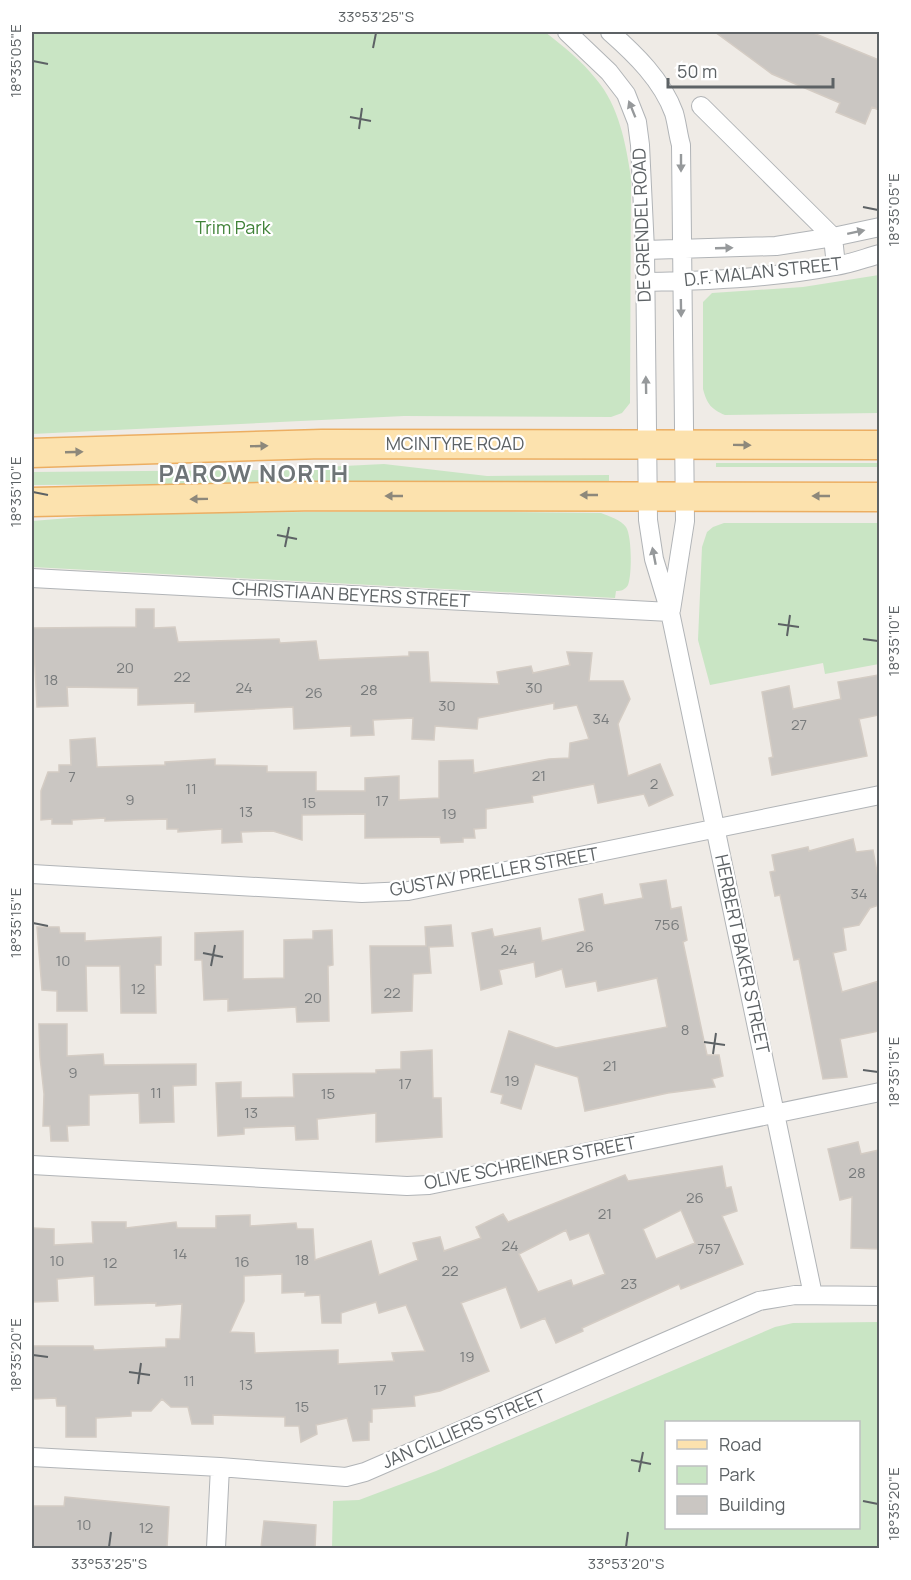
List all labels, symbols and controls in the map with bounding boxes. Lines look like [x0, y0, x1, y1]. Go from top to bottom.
text: 33°53'25"S [338, 6, 414, 27]
text: 18°35'05"E [5, 24, 26, 98]
scale bar [668, 51, 833, 89]
text: 50 m [677, 59, 717, 83]
one-way arrow [627, 99, 637, 117]
street label: DE GRENDEL ROAD [626, 148, 656, 303]
one-way arrow [676, 154, 686, 173]
text: 18°35'05"E [883, 173, 904, 247]
park label: Trim Park [195, 215, 272, 239]
one-way arrow [847, 227, 866, 236]
one-way arrow [715, 243, 734, 252]
street label: D.F. MALAN STREET [683, 251, 843, 291]
one-way arrow [676, 298, 686, 317]
one-way arrow [641, 376, 651, 395]
street label: MCINTYRE ROAD [386, 431, 524, 455]
one-way arrow [733, 440, 752, 450]
one-way arrow [250, 441, 269, 451]
one-way arrow [65, 447, 84, 456]
district label: PAROW NORTH [159, 456, 349, 489]
text: 18°35'10"E [5, 457, 26, 527]
one-way arrow [579, 490, 598, 500]
one-way arrow [384, 491, 403, 501]
one-way arrow [812, 491, 831, 501]
one-way arrow [189, 494, 208, 503]
one-way arrow [649, 546, 658, 565]
street label: CHRISTIAAN BEYERS STREET [231, 576, 471, 612]
text: 18°35'10"E [883, 606, 904, 676]
house number: 20 [116, 657, 134, 678]
house number: 22 [173, 666, 191, 687]
house number: 18 [44, 669, 58, 690]
house number: 24 [235, 677, 253, 698]
house number: 30 [525, 677, 543, 698]
house number: 28 [360, 679, 378, 700]
house number: 26 [305, 682, 323, 703]
house number: 30 [438, 695, 456, 716]
house number: 34 [592, 708, 610, 729]
house number: 27 [791, 714, 807, 735]
house number: 21 [532, 765, 546, 786]
house number: 7 [68, 766, 76, 787]
house number: 2 [650, 773, 658, 794]
house number: 11 [185, 778, 197, 799]
house number: 9 [125, 789, 135, 810]
house number: 17 [375, 790, 389, 811]
house number: 15 [302, 792, 316, 813]
house number: 13 [239, 801, 253, 822]
house number: 19 [441, 803, 457, 824]
street label: GUSTAV PRELLER STREET [388, 841, 600, 901]
street label: HERBERT BAKER STREET [710, 852, 776, 1056]
house number: 34 [850, 883, 868, 904]
text: 18°35'15"E [5, 888, 26, 958]
house number: 756 [654, 914, 680, 935]
house number: 26 [576, 936, 594, 957]
house number: 24 [500, 939, 518, 960]
house number: 10 [56, 950, 71, 971]
house number: 12 [131, 978, 145, 999]
house number: 22 [383, 982, 401, 1003]
house number: 20 [304, 987, 322, 1008]
house number: 8 [681, 1019, 689, 1040]
text: 18°35'15"E [883, 1037, 904, 1107]
house number: 21 [603, 1055, 617, 1076]
house number: 9 [68, 1062, 78, 1083]
house number: 19 [504, 1070, 520, 1091]
house number: 17 [398, 1073, 412, 1094]
house number: 11 [150, 1082, 162, 1103]
house number: 15 [321, 1083, 335, 1104]
house number: 13 [244, 1102, 258, 1123]
street label: OLIVE SCHREINER STREET [422, 1130, 638, 1194]
house number: 28 [848, 1162, 866, 1183]
house number: 26 [686, 1187, 704, 1208]
house number: 21 [598, 1203, 612, 1224]
house number: 24 [501, 1235, 519, 1256]
house number: 757 [697, 1238, 721, 1259]
house number: 14 [173, 1243, 187, 1264]
house number: 18 [295, 1249, 309, 1270]
house number: 10 [50, 1250, 65, 1271]
house number: 16 [234, 1251, 250, 1272]
house number: 12 [103, 1252, 117, 1273]
house number: 22 [441, 1260, 459, 1281]
house number: 23 [621, 1273, 637, 1294]
text: 18°35'20"E [5, 1318, 26, 1392]
house number: 19 [459, 1346, 475, 1367]
house number: 11 [183, 1370, 195, 1391]
house number: 13 [239, 1374, 253, 1395]
house number: 17 [373, 1379, 387, 1400]
street label: JAN CILLIERS STREET [378, 1383, 549, 1473]
house number: 15 [295, 1396, 309, 1417]
legend [665, 1421, 860, 1529]
text: Road [719, 1432, 762, 1456]
text: Park [719, 1462, 756, 1486]
text: 18°35'20"E [883, 1467, 904, 1541]
text: Building [719, 1492, 785, 1516]
house number: 10 [77, 1514, 92, 1535]
house number: 12 [139, 1517, 153, 1538]
text: 33°53'25"S [71, 1553, 147, 1574]
text: 33°53'20"S [588, 1553, 664, 1574]

